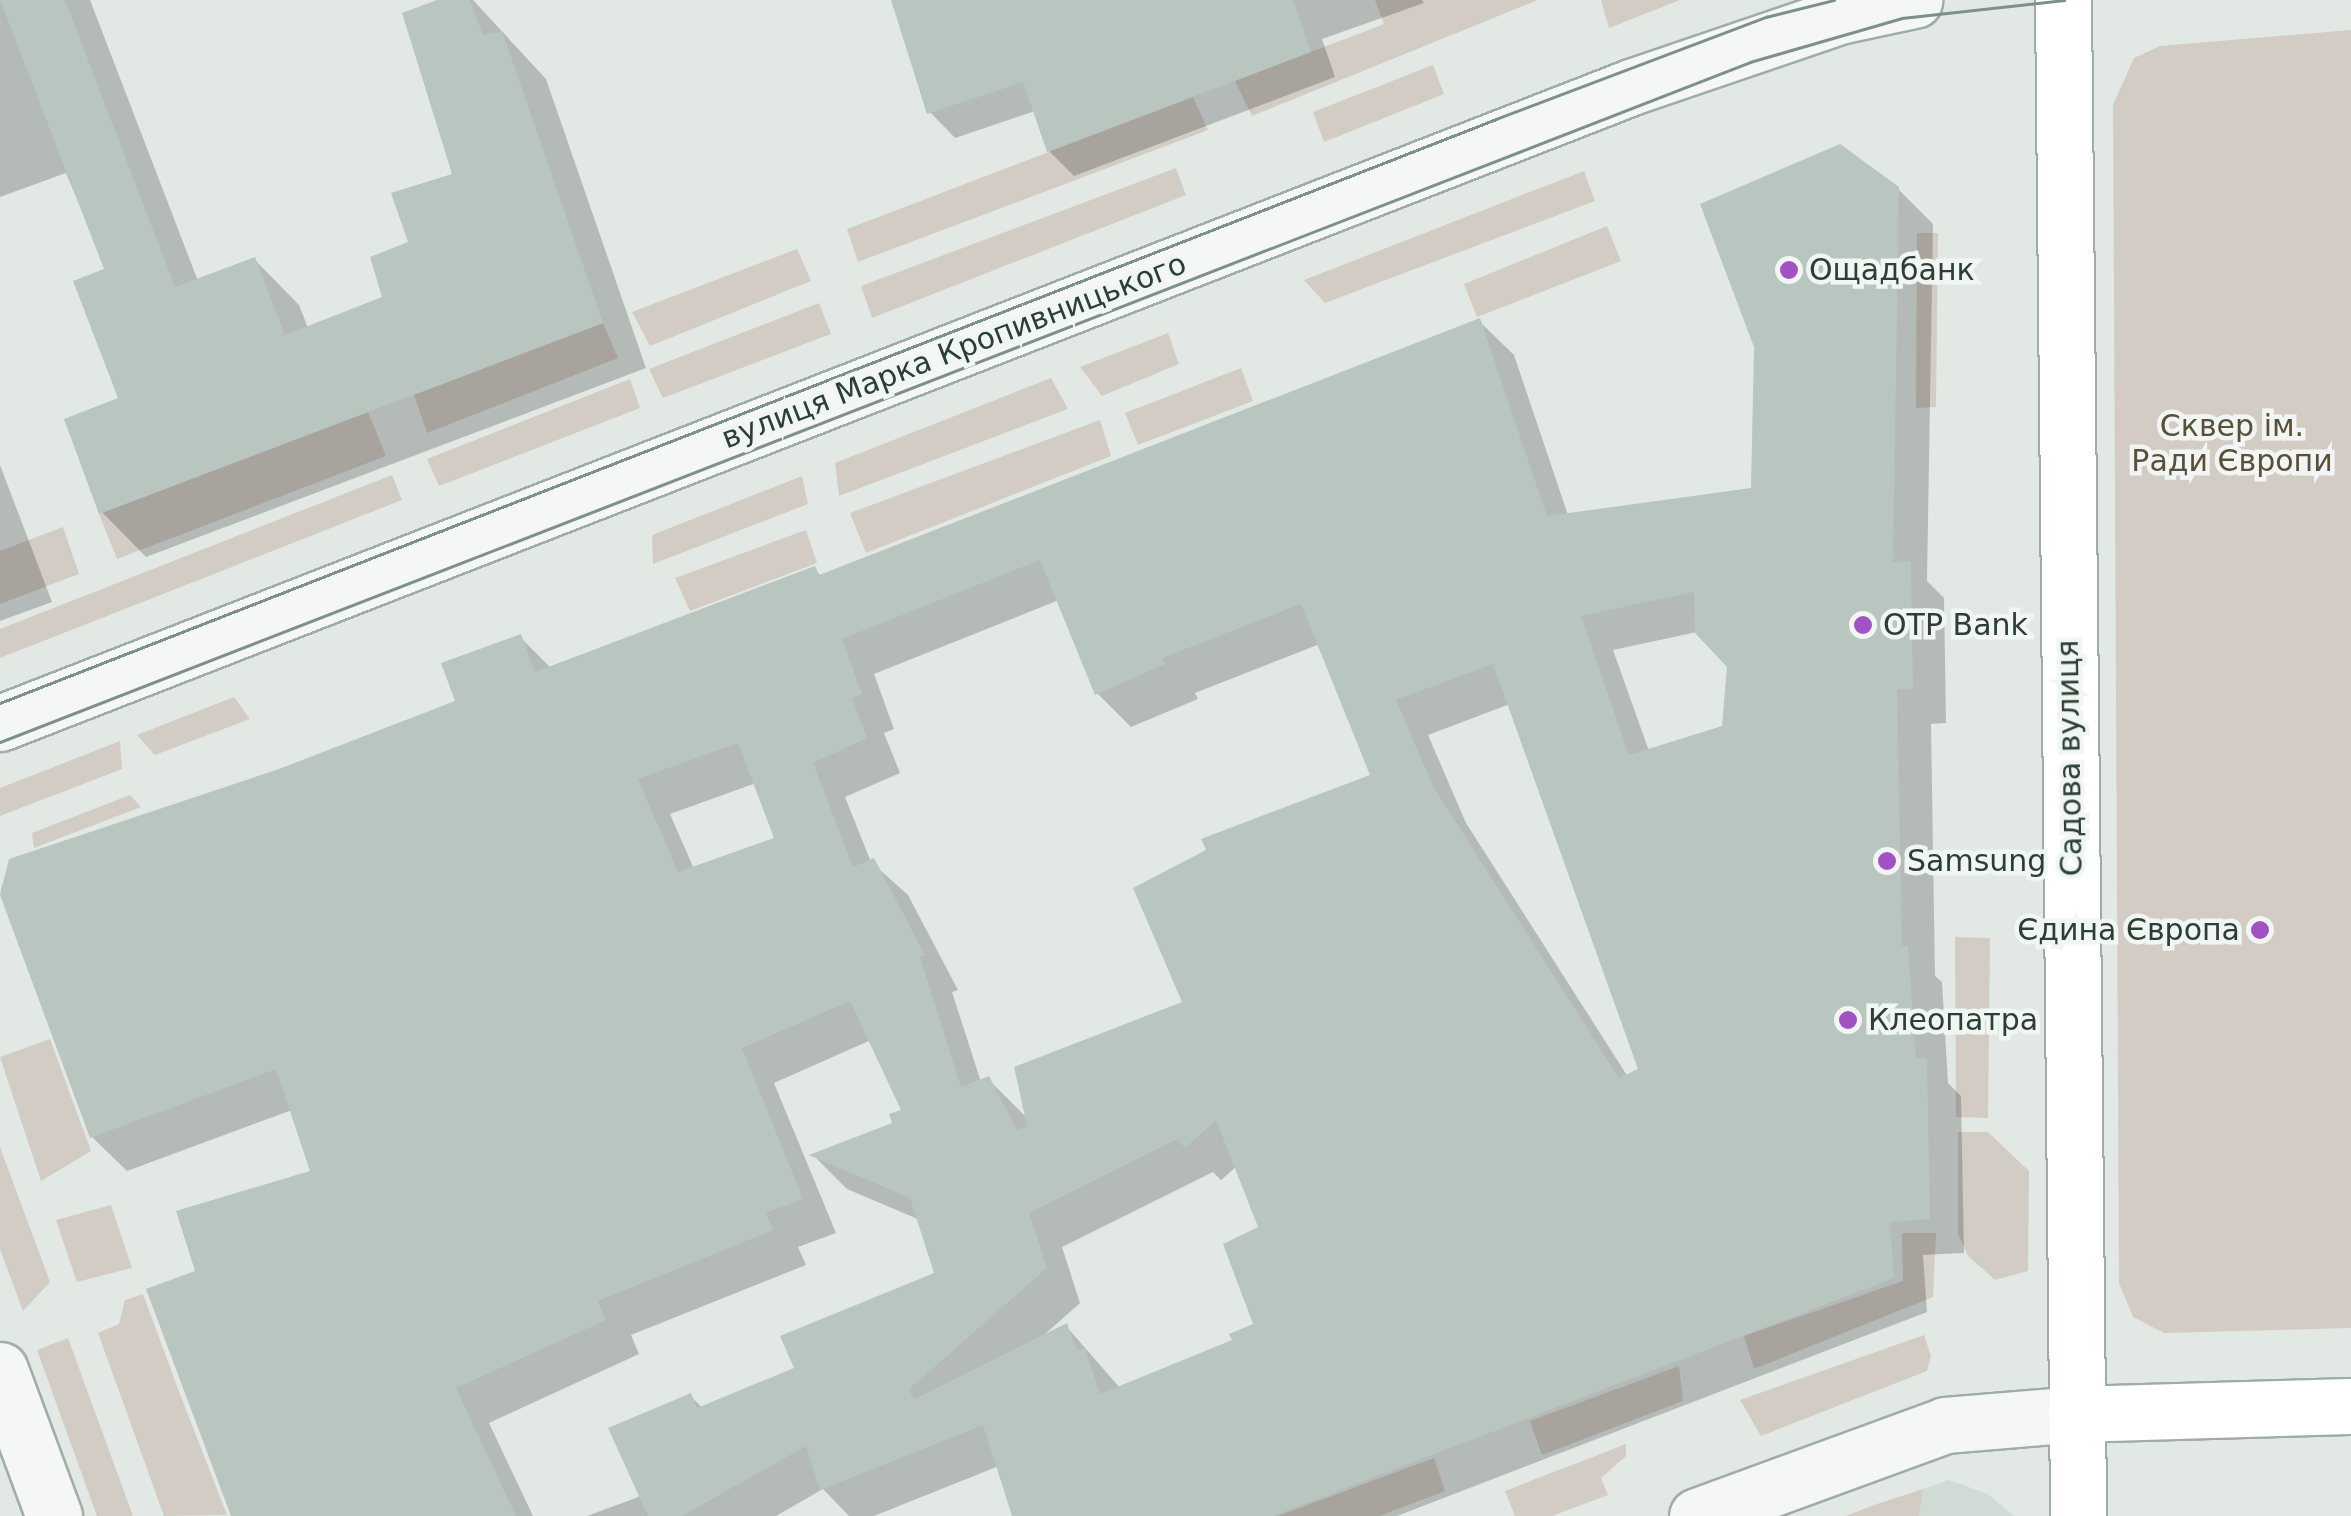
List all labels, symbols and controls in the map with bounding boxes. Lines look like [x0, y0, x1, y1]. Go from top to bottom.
street label: вулиця Марка Кропивницького [717, 246, 1191, 456]
place label: Ощадбанк [1809, 252, 1975, 288]
marker: Ощадбанк [1778, 259, 1800, 281]
park label: Сквер ім. Ради Європи [2131, 408, 2333, 478]
place label: OTP Bank [1883, 607, 2028, 643]
marker: OTP Bank [1852, 614, 1874, 636]
street label: Садова вулиця [2050, 639, 2090, 877]
place label: Samsung [1907, 843, 2046, 879]
marker: Samsung [1876, 850, 1898, 872]
place label: Єдина Європа [2017, 912, 2240, 948]
marker: Єдина Європа [2249, 919, 2271, 941]
place label: Клеопатра [1868, 1002, 2038, 1038]
marker: Клеопатра [1837, 1009, 1859, 1031]

